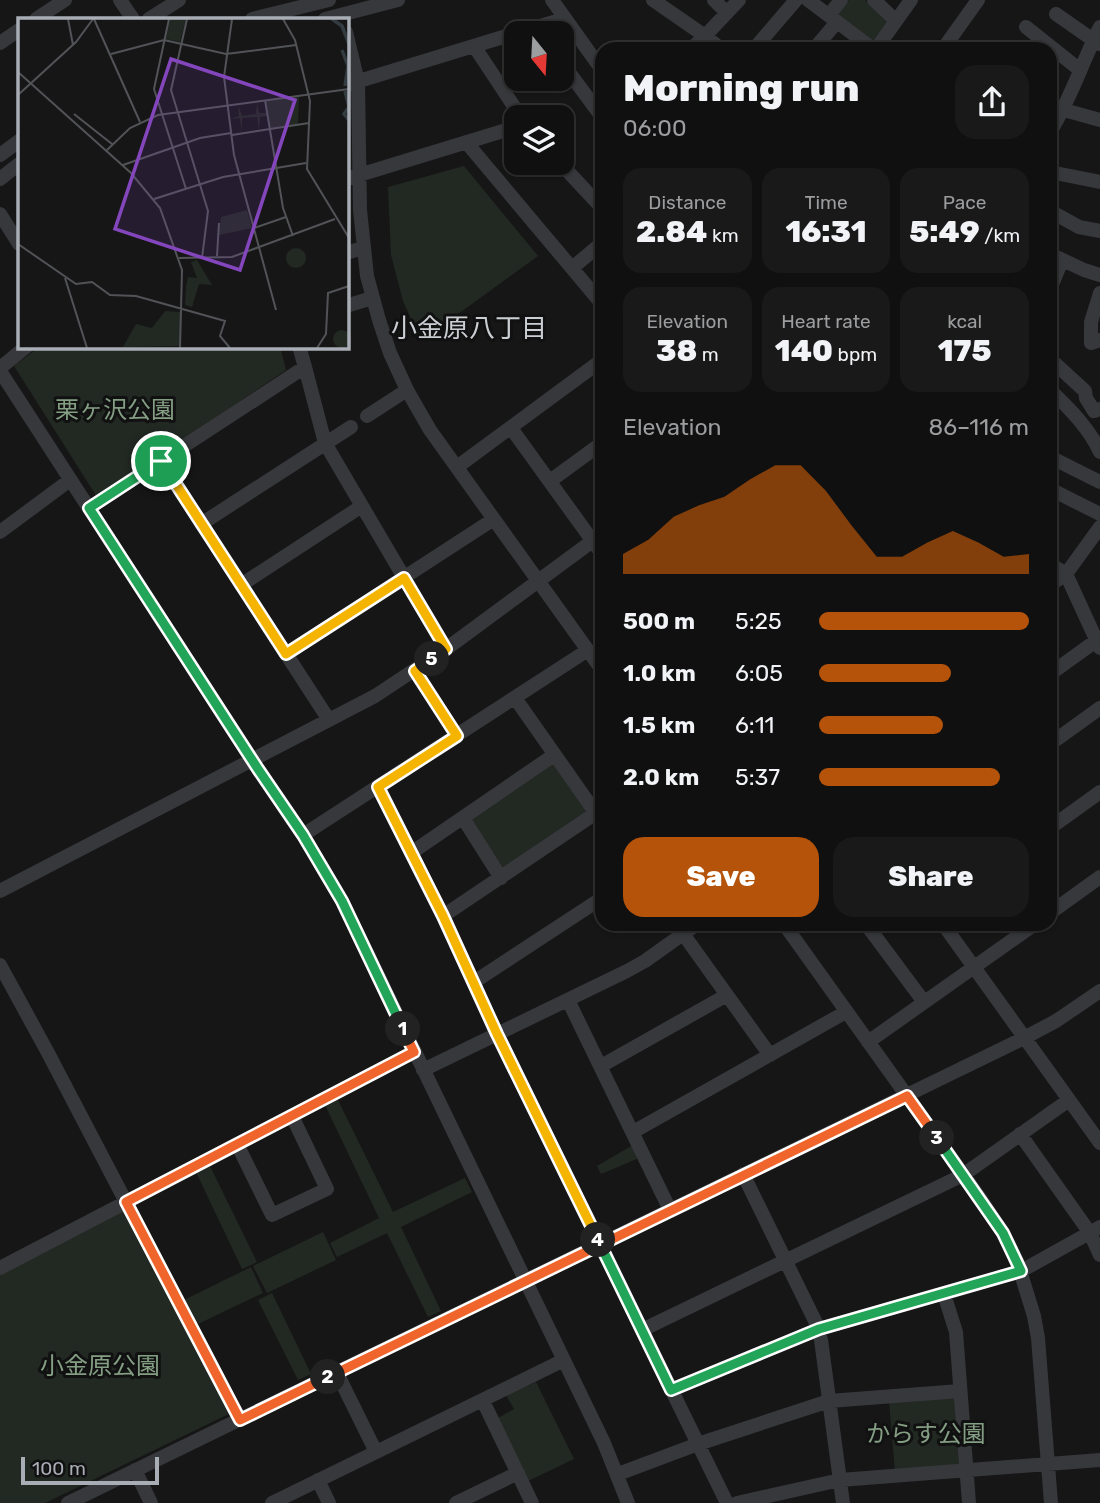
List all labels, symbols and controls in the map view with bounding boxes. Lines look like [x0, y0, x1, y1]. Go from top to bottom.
inset map [18, 18, 348, 348]
north arrow [504, 21, 574, 91]
map controls [504, 21, 574, 175]
text: Morning run [623, 65, 860, 111]
button: share [955, 65, 1029, 139]
button: layers [504, 105, 574, 175]
text: 06:00 [623, 114, 687, 142]
text: Distance [648, 191, 726, 214]
text: Time [804, 191, 848, 214]
text: Pace [943, 191, 986, 214]
text: 2.84 [636, 214, 707, 250]
text: 16:31 [785, 214, 867, 250]
text: 5:49 [909, 214, 980, 250]
text: km [707, 224, 739, 247]
text: /km [980, 224, 1020, 247]
text: Elevation [647, 310, 728, 333]
text: Heart rate [781, 310, 871, 333]
text: kcal [947, 310, 982, 333]
district label: 小金原八丁目 [391, 313, 547, 344]
text: 38 [656, 333, 697, 369]
text: 140 [775, 333, 833, 369]
text: 175 [938, 333, 992, 369]
text: m [697, 343, 719, 366]
text: bpm [833, 343, 877, 366]
park label: 栗ヶ沢公園 [55, 396, 175, 424]
text: Elevation [623, 413, 722, 441]
text: 86–116 m [929, 413, 1029, 441]
pin [131, 431, 191, 491]
icon: arrive [142, 442, 180, 480]
text: 500 m [623, 607, 695, 635]
text: 5:25 [735, 607, 782, 635]
pin: 5 [414, 642, 450, 676]
text: 5 [425, 647, 438, 670]
text: 1.0 km [623, 659, 696, 687]
text: 6:05 [735, 659, 783, 687]
text: 1.5 km [623, 711, 695, 739]
text: 6:11 [735, 711, 774, 739]
text: 2.0 km [623, 763, 699, 791]
text: 5:37 [735, 763, 780, 791]
button: Save [623, 837, 819, 917]
button: Share [833, 837, 1029, 917]
pin: 1 [386, 1012, 420, 1046]
text: 1 [398, 1017, 407, 1040]
pin: 3 [920, 1120, 954, 1156]
text: 3 [930, 1126, 943, 1149]
pin: 4 [580, 1222, 616, 1258]
text: 4 [591, 1228, 604, 1251]
park label: 小金原公園 [40, 1352, 160, 1380]
pin: 2 [310, 1360, 346, 1394]
text: 2 [321, 1365, 334, 1388]
park label: からす公園 [866, 1420, 986, 1448]
scale bar [21, 1454, 159, 1486]
text: 100 m [32, 1457, 86, 1480]

